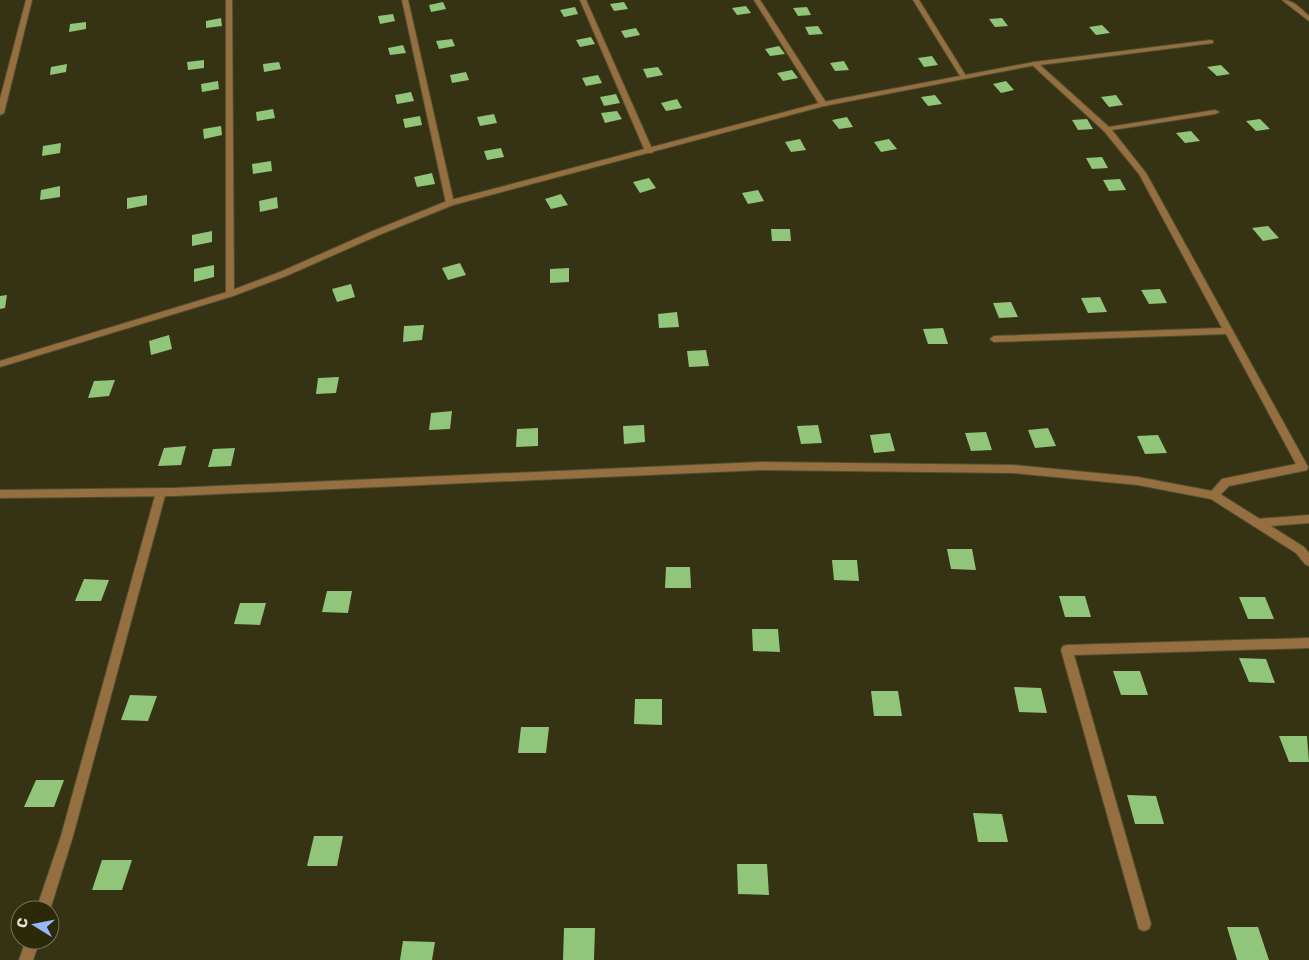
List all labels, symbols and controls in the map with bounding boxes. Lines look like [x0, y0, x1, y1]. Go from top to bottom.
north arrow [10, 900, 60, 950]
text: С [13, 916, 32, 929]

